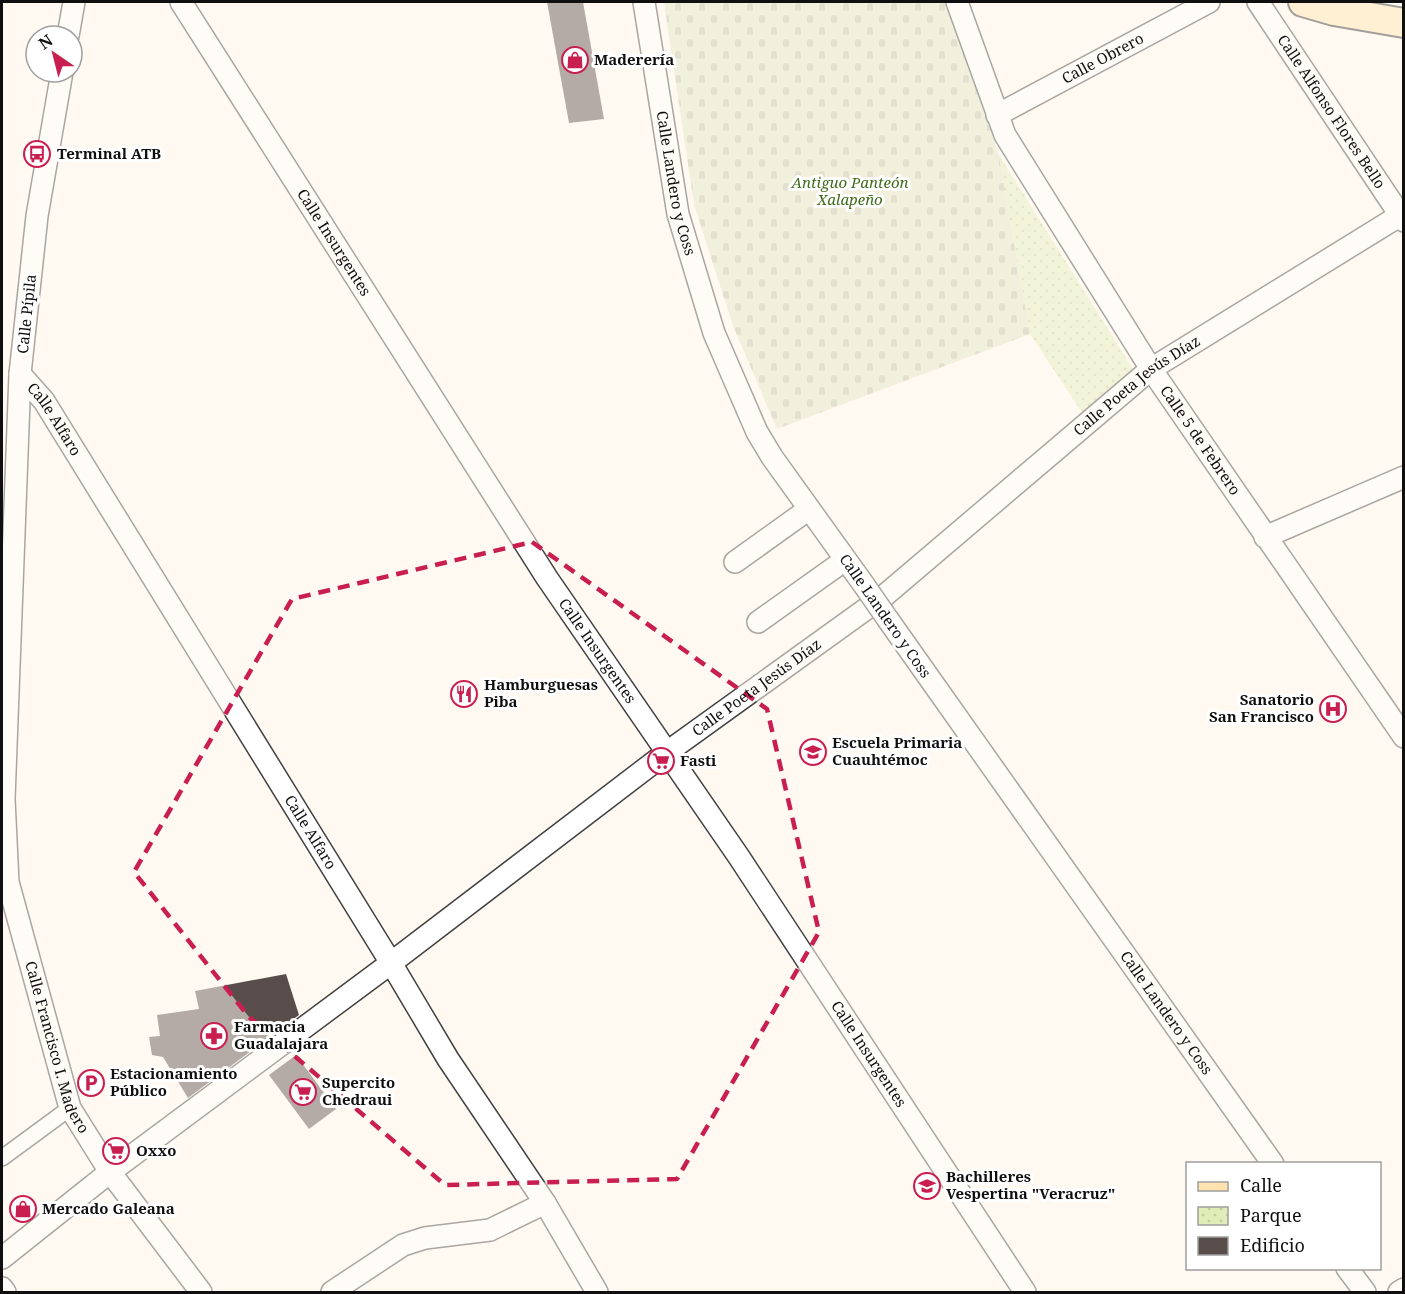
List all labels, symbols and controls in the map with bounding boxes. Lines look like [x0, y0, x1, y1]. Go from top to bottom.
north arrow [24, 24, 84, 84]
street label: Calle Obrero [1058, 28, 1147, 88]
text: N [34, 29, 57, 54]
street label: Calle Alfonso Flores Bello [1273, 30, 1391, 192]
shop icon: Maderería [560, 45, 590, 75]
place label: Maderería [594, 49, 674, 69]
street label: Calle Landero y Coss [653, 109, 701, 258]
bus stop icon: Terminal ATB [22, 139, 52, 169]
place label: Terminal ATB [57, 143, 161, 163]
park label: Antiguo Panteón Xalapeño [791, 172, 908, 209]
street label: Calle Insurgentes [293, 185, 376, 300]
street label: Calle Pípila [12, 273, 40, 355]
street label: Calle Poeta Jesús Díaz [1069, 330, 1203, 440]
street label: Calle Alfaro [23, 378, 86, 459]
street label: Calle 5 de Febrero [1156, 381, 1246, 499]
street label: Calle Landero y Coss [835, 549, 936, 682]
street label: Calle Insurgentes [555, 594, 641, 707]
street label: Calle Poeta Jesús Díaz [688, 634, 825, 740]
place label: Hamburguesas Piba [484, 674, 598, 711]
restaurant icon: Hamburguesas Piba [449, 679, 479, 709]
place label: Sanatorio San Francisco [1209, 689, 1314, 726]
hospital icon: Sanatorio San Francisco [1318, 694, 1348, 724]
place label: Escuela Primaria Cuauhtémoc [832, 732, 962, 769]
school or university icon: Escuela Primaria Cuauhtémoc [798, 737, 828, 767]
supermarket icon: Fasti [646, 746, 676, 776]
place label: Fasti [680, 750, 717, 770]
street label: Calle Alfaro [281, 791, 342, 873]
street label: Calle Landero y Coss [1116, 946, 1218, 1078]
street label: Calle Francisco I. Madero [21, 959, 94, 1137]
street label: Calle Insurgentes [827, 997, 912, 1111]
place label: Farmacia Guadalajara [234, 1016, 328, 1053]
pharmacy icon: Farmacia Guadalajara [199, 1021, 229, 1051]
place label: Estacionamiento Público [110, 1063, 237, 1100]
parking icon: Estacionamiento Público [76, 1068, 106, 1098]
place label: Supercito Chedraui [322, 1072, 395, 1109]
supermarket icon: Supercito Chedraui [288, 1077, 318, 1107]
supermarket icon: Oxxo [101, 1136, 131, 1166]
place label: Oxxo [136, 1140, 176, 1160]
legend [1186, 1162, 1381, 1270]
place label: Bachilleres Vespertina "Veracruz" [946, 1166, 1115, 1203]
school or university icon: Bachilleres Vespertina "Veracruz" [912, 1171, 942, 1201]
text: Calle [1240, 1173, 1282, 1197]
shop icon: Mercado Galeana [8, 1194, 38, 1224]
place label: Mercado Galeana [42, 1198, 175, 1218]
text: Parque [1240, 1203, 1302, 1227]
text: Edificio [1240, 1233, 1305, 1257]

